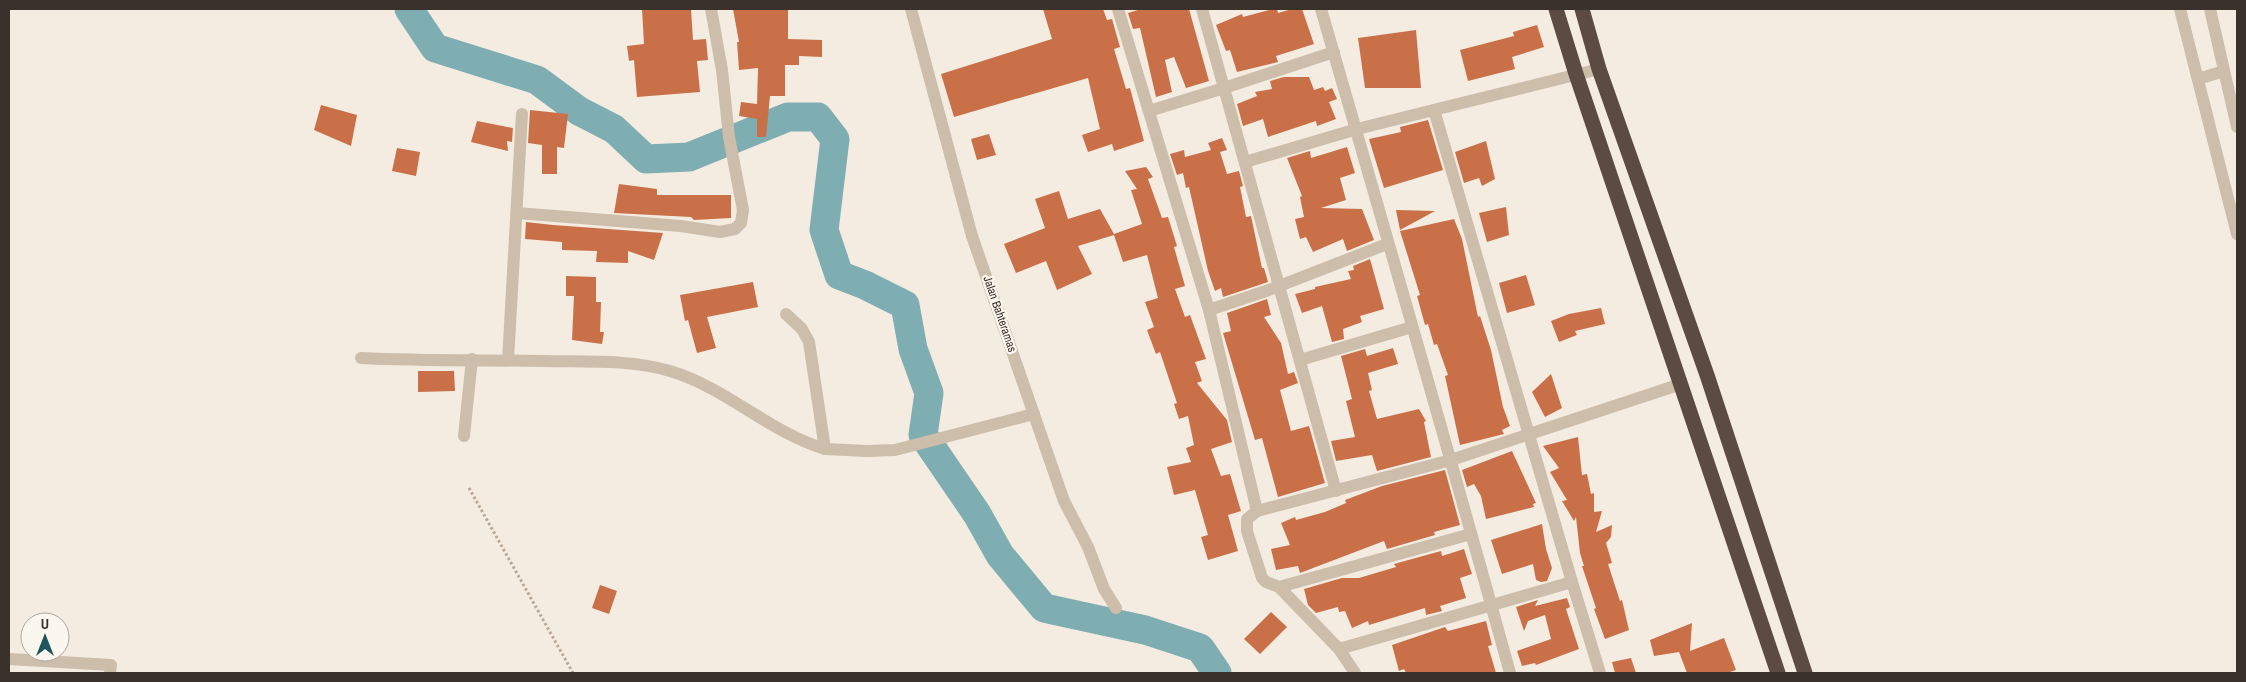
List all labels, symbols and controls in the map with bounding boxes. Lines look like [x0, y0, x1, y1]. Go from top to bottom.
street label: Jalan Bahteramas [980, 274, 1020, 354]
north arrow [20, 612, 70, 662]
text: U [41, 615, 49, 633]

